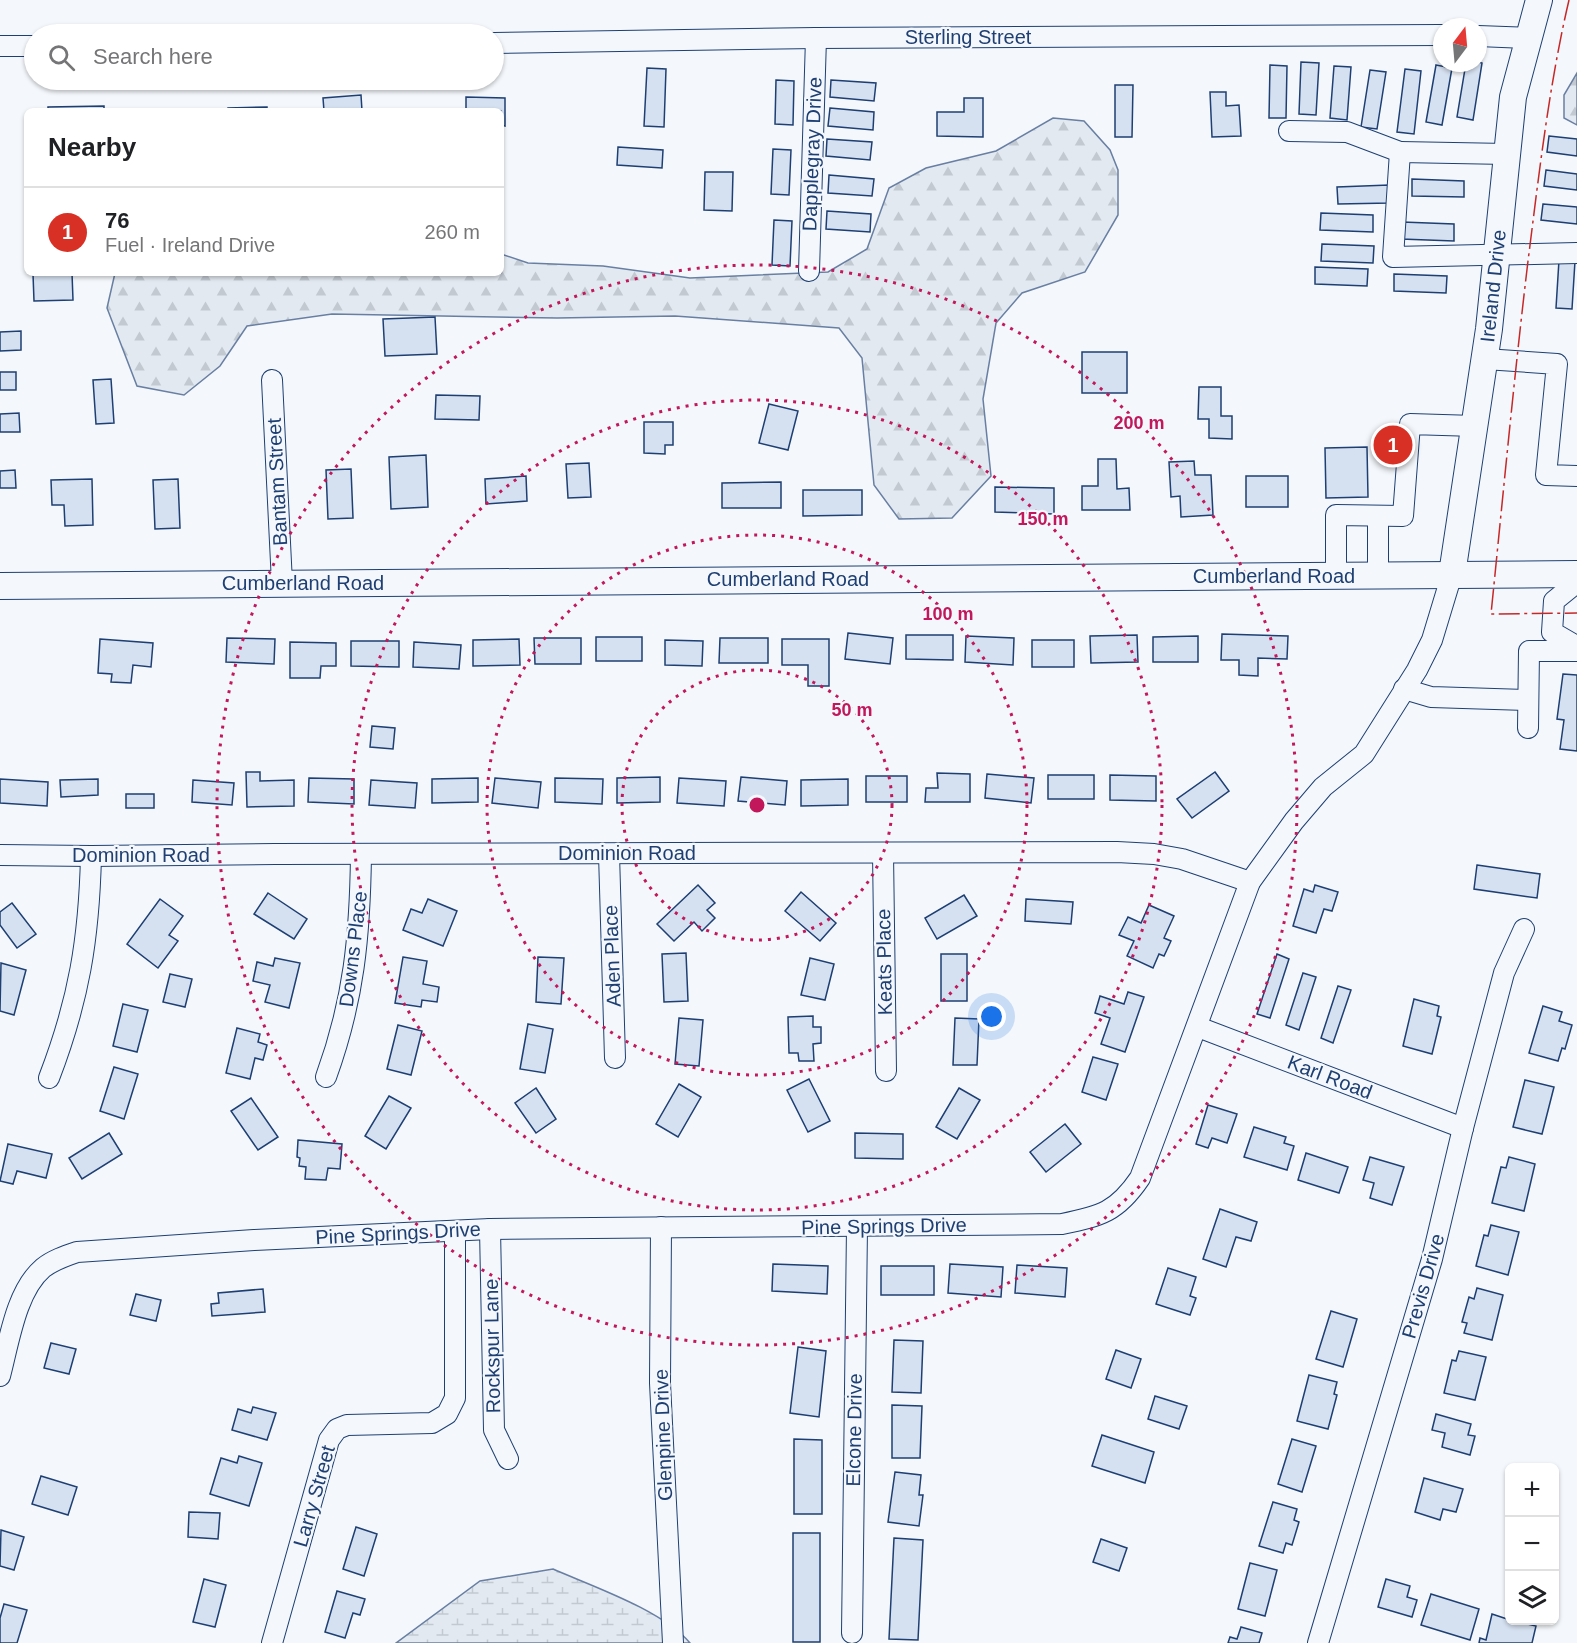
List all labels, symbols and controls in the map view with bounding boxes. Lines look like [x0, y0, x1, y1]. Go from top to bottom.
north arrow [1433, 18, 1487, 72]
search box [24, 24, 504, 90]
street label: Sterling Street [905, 26, 1032, 48]
icon: search [45, 41, 78, 74]
text: Search here [93, 44, 213, 69]
street label: Dapplegray Drive [798, 76, 826, 232]
text: Nearby [48, 132, 136, 162]
text: 76 [105, 208, 129, 233]
text: 1 [62, 221, 73, 243]
text: 260 m [424, 221, 480, 243]
street label: Ireland Drive [1476, 228, 1510, 344]
text: Fuel · Ireland Drive [105, 234, 275, 256]
text: 200 m [1113, 413, 1165, 433]
street label: Bantam Street [263, 417, 291, 546]
pin: 1 [1374, 422, 1412, 468]
text: 150 m [1017, 509, 1069, 529]
street label: Cumberland Road [1193, 565, 1355, 587]
street label: Cumberland Road [707, 568, 869, 590]
street label: Cumberland Road [222, 572, 384, 594]
text: 100 m [922, 604, 974, 624]
text: 50 m [831, 700, 873, 720]
centre of rings [747, 795, 767, 815]
street label: Dominion Road [558, 842, 696, 864]
street label: Dominion Road [72, 844, 210, 866]
street label: Downs Place [335, 890, 371, 1008]
street label: Aden Place [599, 904, 625, 1008]
street label: Keats Place [872, 908, 896, 1016]
your location [977, 1002, 1006, 1031]
street label: Karl Road [1285, 1051, 1375, 1103]
street label: Pine Springs Drive [801, 1214, 967, 1238]
street label: Pine Springs Drive [315, 1218, 481, 1248]
street label: Previs Drive [1398, 1231, 1448, 1341]
street label: Rockspur Lane [480, 1279, 504, 1413]
street label: Glenpine Drive [650, 1369, 676, 1501]
street label: Elcone Drive [842, 1373, 866, 1487]
street label: Larry Street [289, 1442, 339, 1549]
map controls [1505, 1463, 1559, 1625]
button: + [1505, 1463, 1559, 1517]
button: − [1505, 1517, 1559, 1571]
button: layers [1505, 1571, 1559, 1625]

